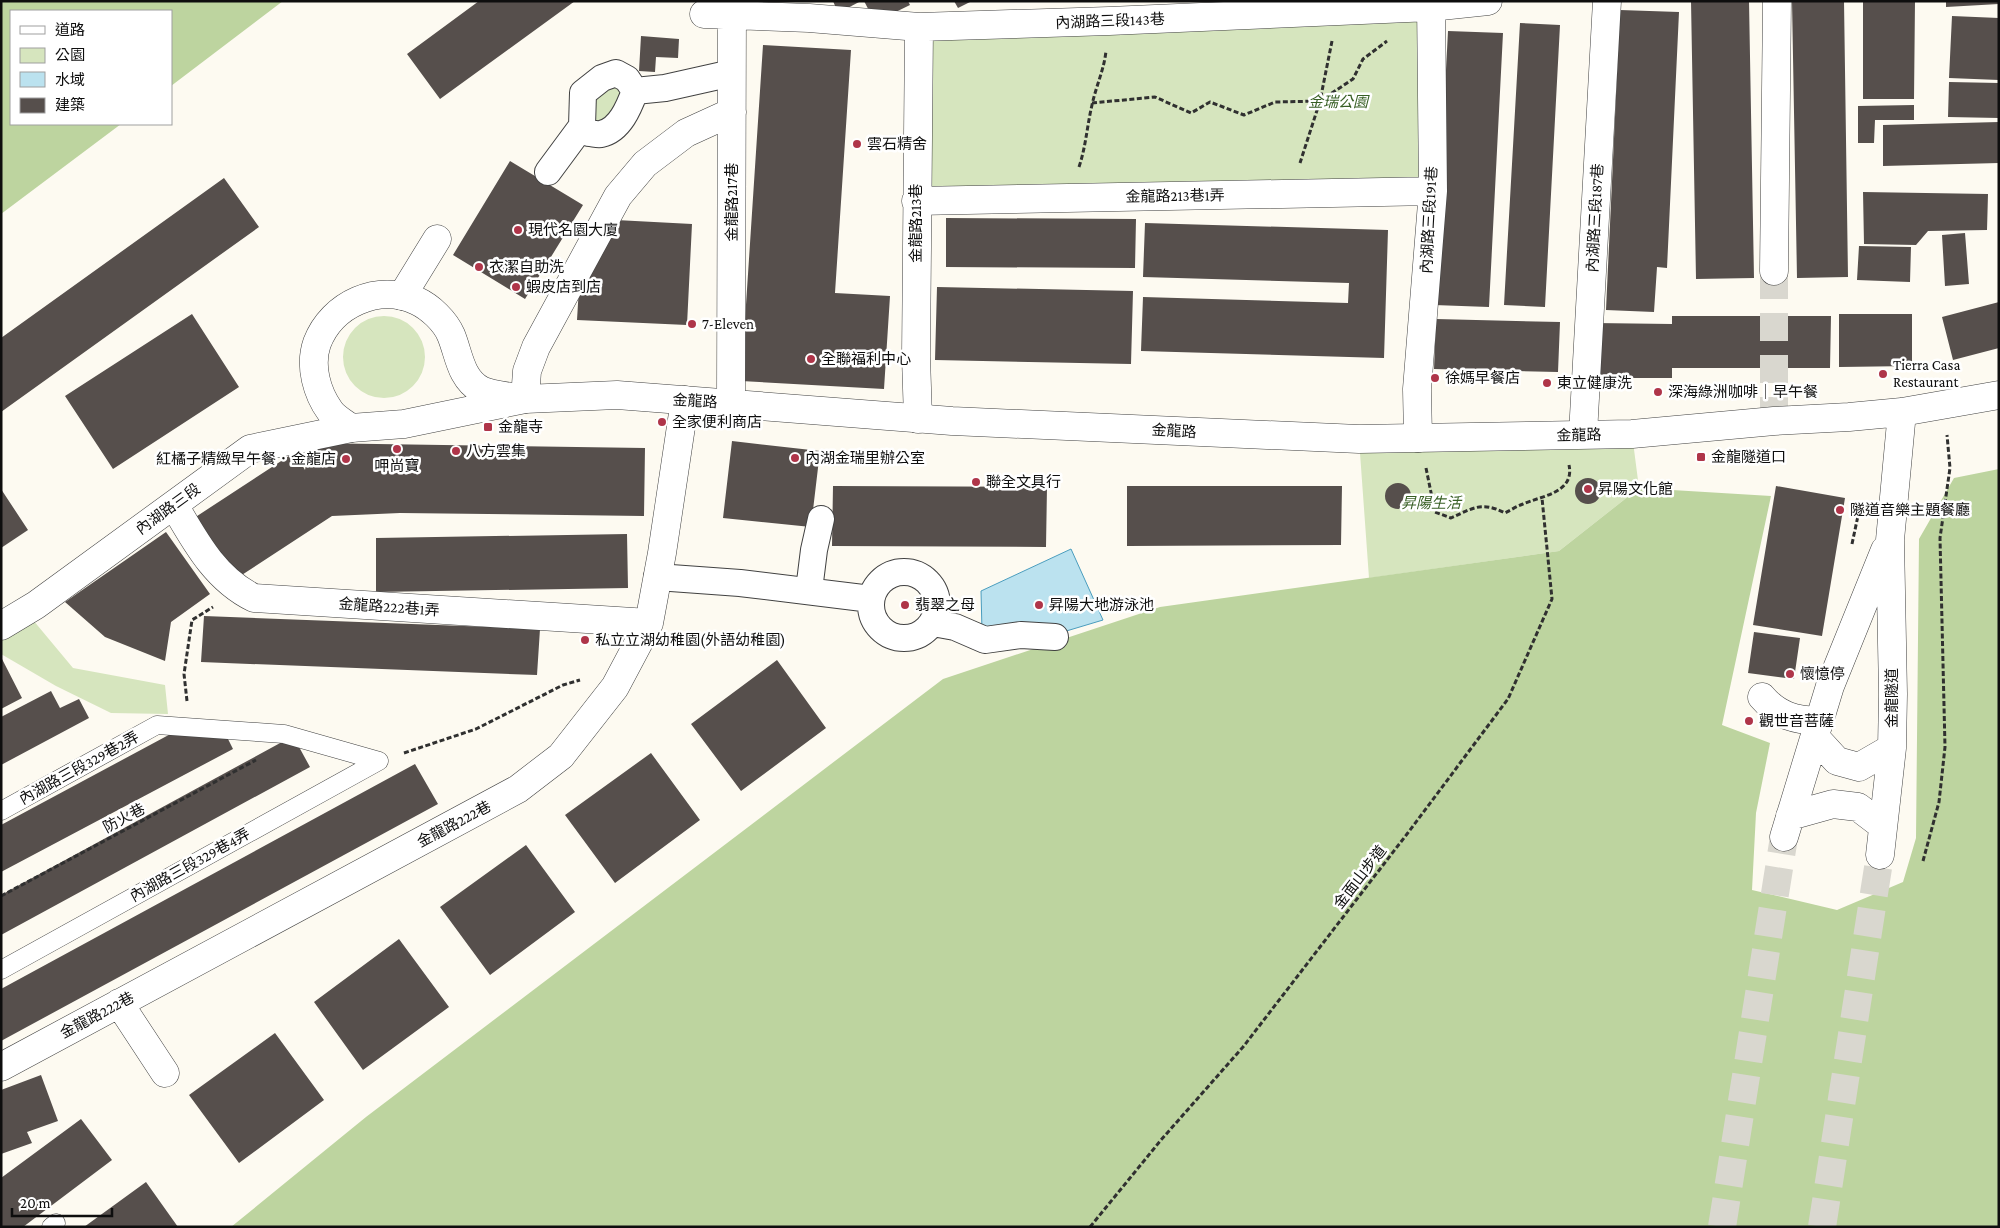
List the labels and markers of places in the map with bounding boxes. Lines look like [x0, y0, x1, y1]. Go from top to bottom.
place label: 雲石精舍 [867, 135, 927, 152]
marker: 雲石精舍 [851, 138, 863, 150]
place label: 現代名園大廈 [528, 221, 618, 238]
marker: 現代名園大廈 [512, 224, 524, 236]
place label: 衣潔自助洗 [489, 259, 564, 275]
marker: 衣潔自助洗 [473, 261, 485, 273]
place label: 蝦皮店到店 [526, 279, 601, 295]
marker: 蝦皮店到店 [510, 281, 522, 293]
place label: 7-Eleven [702, 316, 754, 332]
marker: 7-Eleven [686, 318, 698, 330]
place label: 全聯福利中心 [821, 351, 911, 367]
marker: 全聯福利中心 [805, 353, 817, 365]
place label: Tierra Casa Restaurant [1893, 357, 1960, 390]
marker: Tierra Casa Restaurant [1877, 368, 1889, 380]
place label: 徐媽早餐店 [1445, 369, 1520, 386]
marker: 徐媽早餐店 [1429, 372, 1441, 384]
place label: 東立健康洗 [1557, 375, 1632, 391]
marker: 東立健康洗 [1541, 377, 1553, 389]
place label: 深海綠洲咖啡｜早午餐 [1668, 383, 1818, 400]
marker: 深海綠洲咖啡｜早午餐 [1652, 386, 1664, 398]
place label: 全家便利商店 [672, 414, 762, 430]
marker: 全家便利商店 [656, 416, 668, 428]
place label: 金龍寺 [498, 418, 543, 435]
marker: 金龍寺 [482, 421, 494, 433]
marker: 呷尚寶 [391, 443, 403, 455]
place label: 八方雲集 [466, 443, 526, 459]
marker: 八方雲集 [450, 445, 462, 457]
place label: 金龍隧道口 [1711, 448, 1786, 465]
place label: 紅橘子精緻早午餐．金龍店 [156, 450, 336, 467]
place label: 內湖金瑞里辦公室 [805, 450, 925, 466]
marker: 金龍隧道口 [1695, 451, 1707, 463]
marker: 內湖金瑞里辦公室 [789, 452, 801, 464]
marker: 紅橘子精緻早午餐．金龍店 [340, 453, 352, 465]
place label: 呷尚寶 [374, 457, 420, 474]
place label: 聯全文具行 [986, 474, 1061, 490]
marker: 聯全文具行 [970, 476, 982, 488]
place label: 昇陽文化館 [1598, 480, 1673, 497]
marker: 昇陽文化館 [1582, 483, 1594, 495]
place label: 隧道音樂主題餐廳 [1850, 502, 1970, 518]
marker: 隧道音樂主題餐廳 [1834, 504, 1846, 516]
place label: 翡翠之母 [915, 596, 975, 613]
place label: 昇陽大地游泳池 [1049, 597, 1154, 613]
marker: 翡翠之母 [899, 599, 911, 611]
marker: 昇陽大地游泳池 [1033, 599, 1045, 611]
place label: 私立立湖幼稚園(外語幼稚園) [595, 632, 786, 649]
marker: 私立立湖幼稚園(外語幼稚園) [579, 634, 591, 646]
place label: 懷憶停 [1800, 665, 1845, 682]
marker: 懷憶停 [1784, 668, 1796, 680]
place label: 觀世音菩薩 [1759, 713, 1834, 729]
marker: 觀世音菩薩 [1743, 715, 1755, 727]

